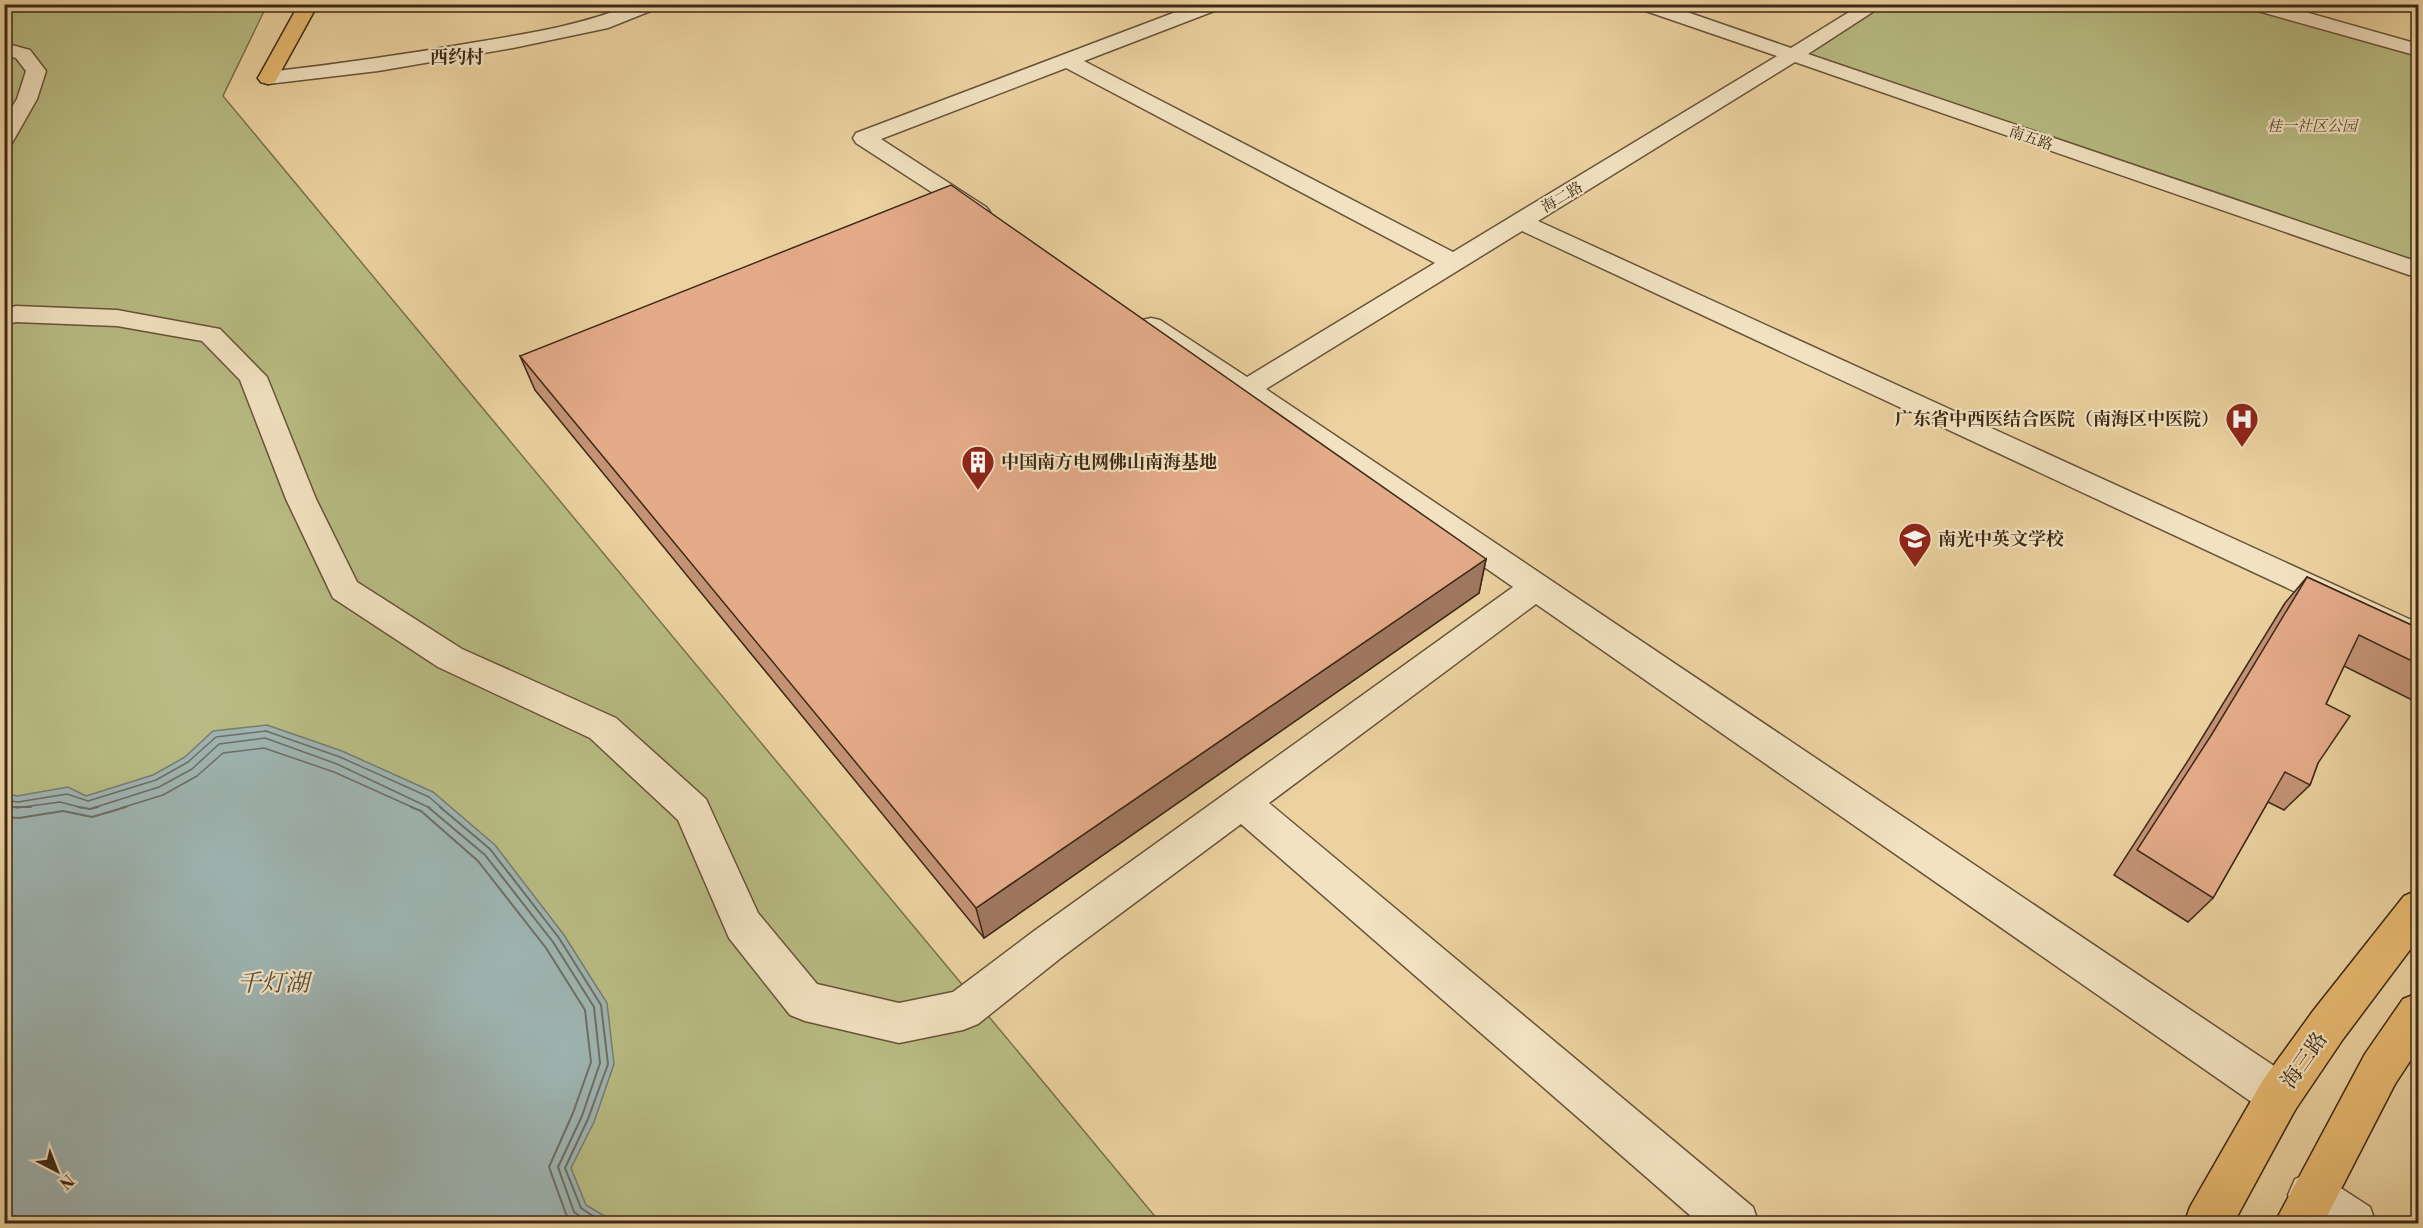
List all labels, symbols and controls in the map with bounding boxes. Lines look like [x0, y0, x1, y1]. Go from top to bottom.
district label: 西约村 [430, 46, 484, 69]
park label: 桂一社区公园 [2267, 117, 2359, 136]
street label: 南五路 [2006, 122, 2055, 155]
street label: 海二路 [1538, 178, 1586, 217]
hospital icon: 广东省中西医结合医院（南海区中医院） [2224, 401, 2260, 448]
place label: 广东省中西医结合医院（南海区中医院） [1895, 408, 2219, 431]
building icon: 中国南方电网佛山南海基地 [960, 444, 996, 491]
place label: 中国南方电网佛山南海基地 [1001, 451, 1217, 474]
school or university icon: 南光中英文学校 [1897, 521, 1933, 568]
place label: 南光中英文学校 [1938, 528, 2064, 551]
water label: 千灯湖 [237, 969, 313, 999]
street label: 海三路 [2276, 1027, 2334, 1094]
north arrow [27, 1141, 87, 1201]
text: N [55, 1170, 78, 1193]

